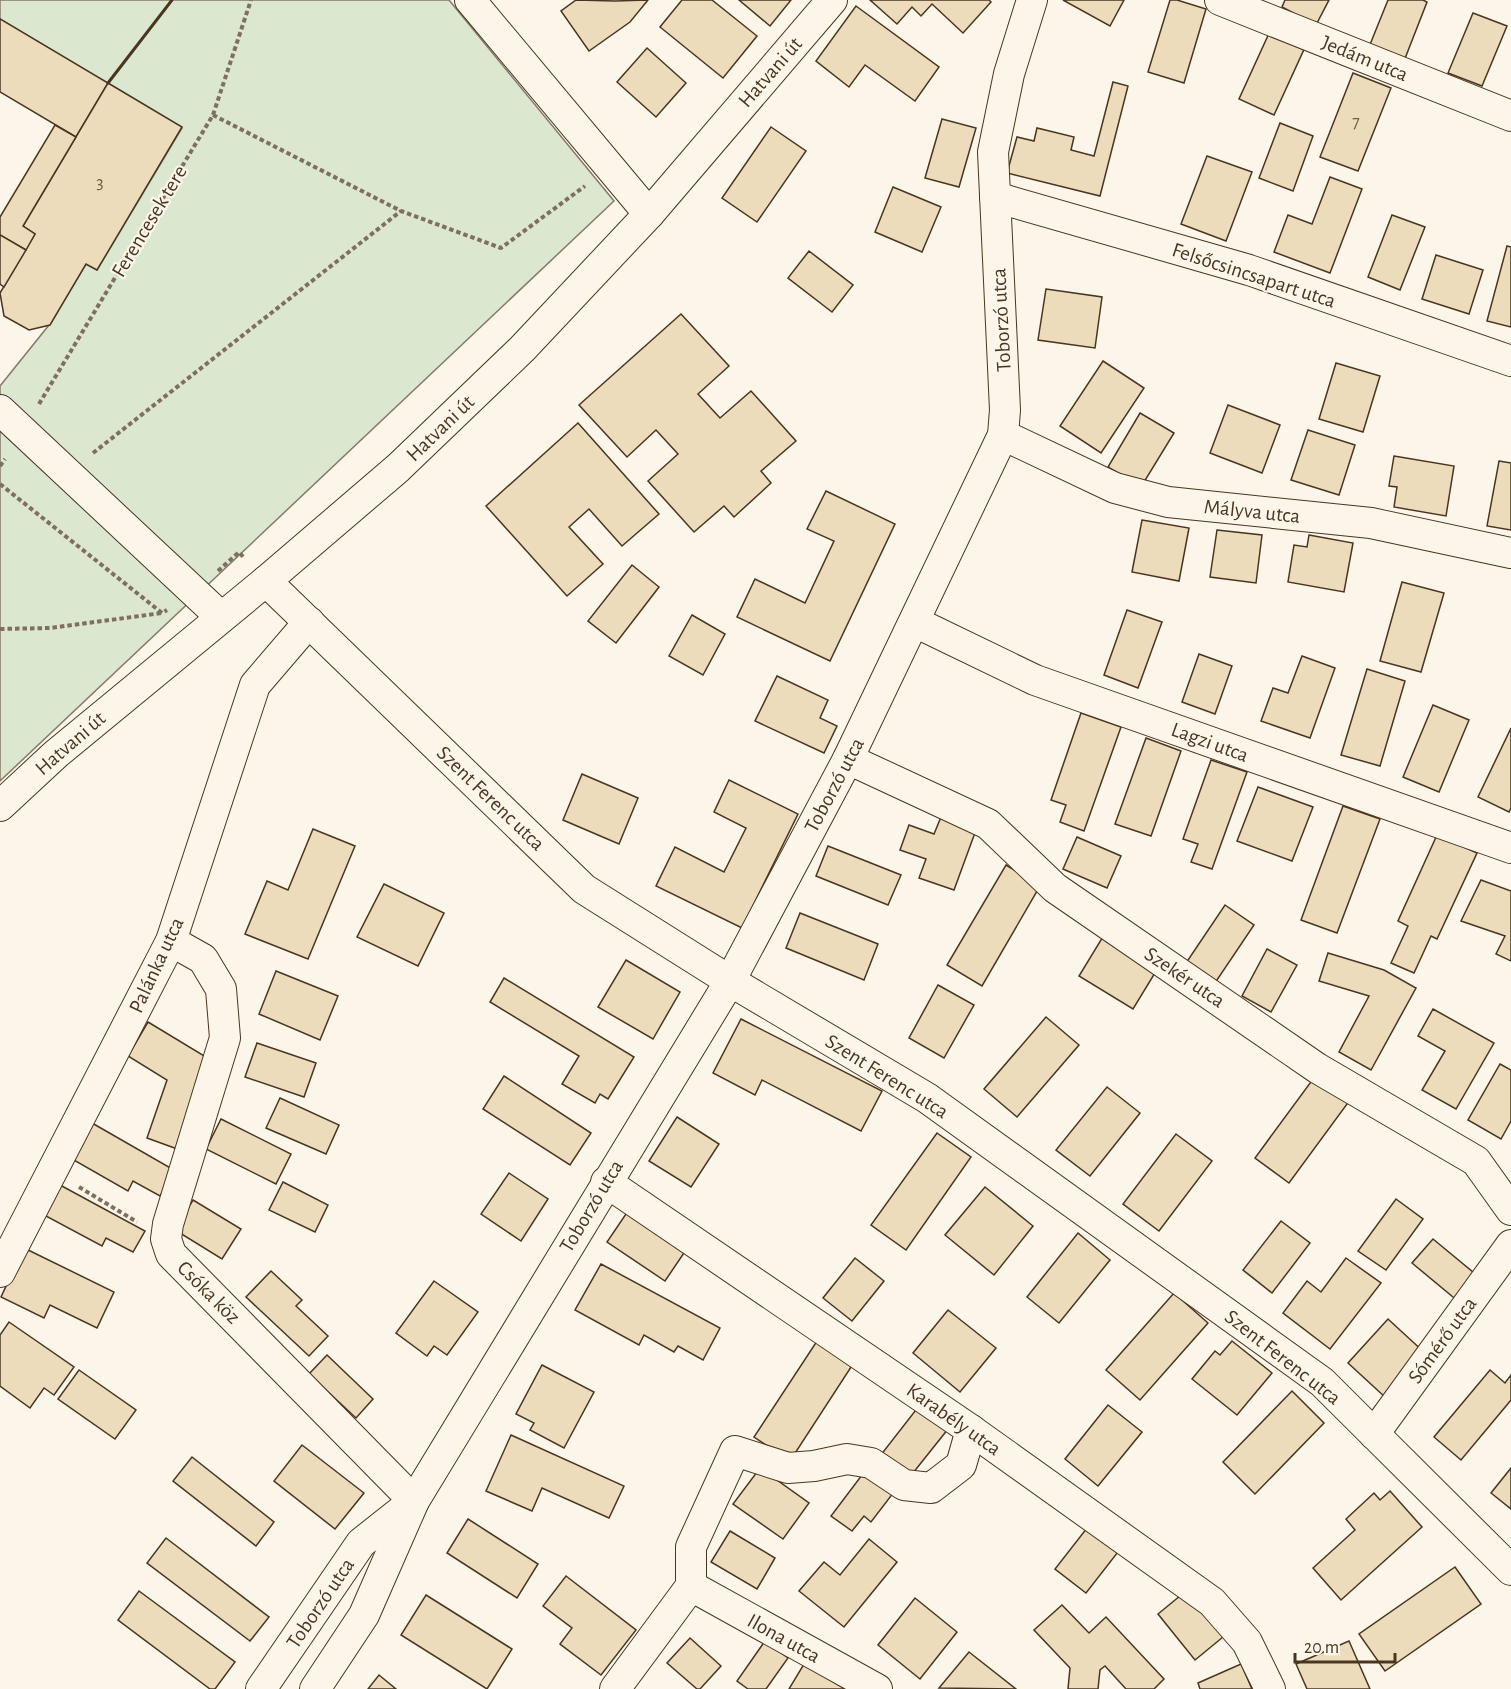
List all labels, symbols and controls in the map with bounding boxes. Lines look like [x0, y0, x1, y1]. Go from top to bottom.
street label: Jedám utca [1319, 32, 1411, 85]
street label: Hatvani út [735, 33, 806, 111]
house number: 7 [1352, 114, 1360, 132]
street label: Ferencesek tere [108, 162, 191, 281]
house number: 3 [96, 174, 104, 192]
street label: Felsőcsincsapart utca [1170, 239, 1338, 312]
street label: Toborzó utca [988, 267, 1015, 372]
street label: Hatvani út [402, 391, 478, 466]
street label: Mályva utca [1203, 496, 1301, 527]
street label: Hatvani út [31, 707, 110, 779]
street label: Lagzi utca [1168, 719, 1252, 766]
street label: Toborzó utca [801, 734, 868, 836]
street label: Szent Ferenc utca [433, 742, 549, 855]
street label: Palánka utca [125, 914, 188, 1016]
street label: Szekér utca [1141, 943, 1229, 1012]
street label: Szent Ferenc utca [822, 1030, 952, 1123]
street label: Toborzó utca [556, 1156, 627, 1256]
street label: Csóka köz [173, 1257, 244, 1328]
street label: Sómérő utca [1404, 1293, 1481, 1387]
street label: Szent Ferenc utca [1221, 1306, 1345, 1409]
street label: Karabély utca [903, 1379, 1005, 1460]
street label: Toborzó utca [283, 1554, 358, 1652]
street label: Ilona utca [744, 1610, 824, 1667]
scale bar [1295, 1626, 1396, 1664]
text: 20 m [1304, 1639, 1339, 1657]

